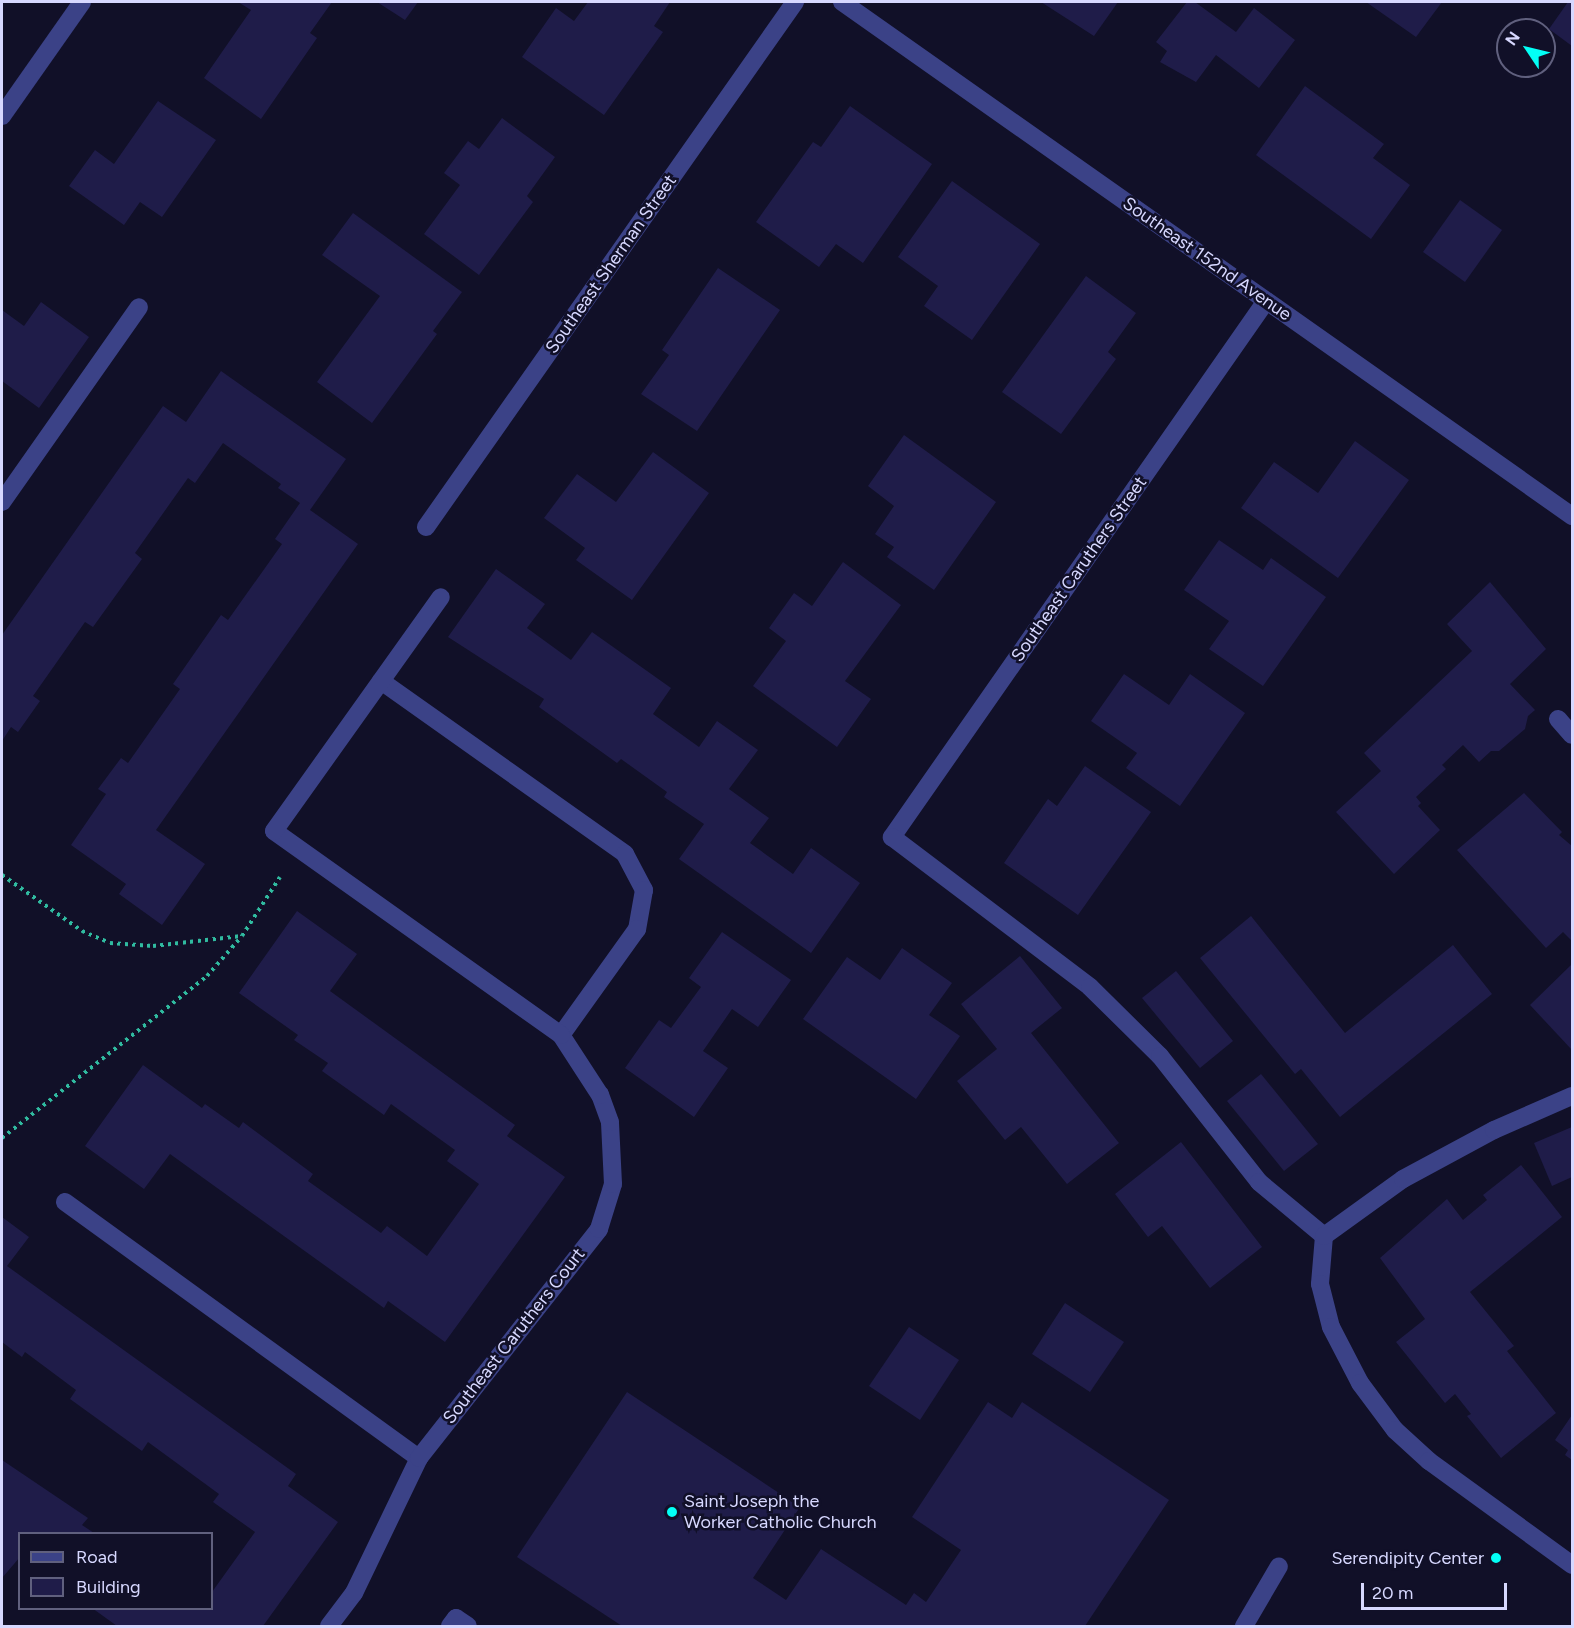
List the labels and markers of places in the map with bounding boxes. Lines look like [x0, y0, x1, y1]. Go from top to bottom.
place label: Saint Joseph the Worker Catholic Church [684, 1491, 877, 1534]
marker: Saint Joseph the Worker Catholic Church [665, 1505, 679, 1519]
place label: Serendipity Center [1331, 1547, 1484, 1569]
marker: Serendipity Center [1489, 1551, 1503, 1565]

